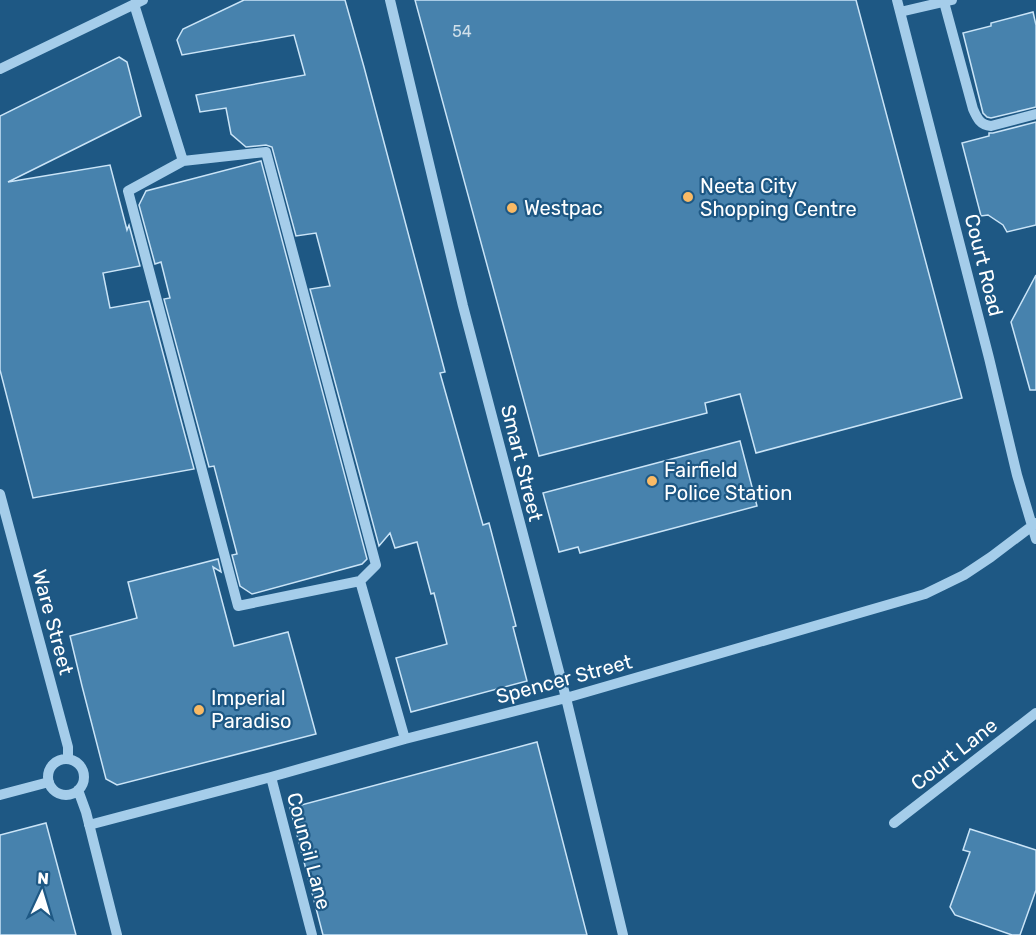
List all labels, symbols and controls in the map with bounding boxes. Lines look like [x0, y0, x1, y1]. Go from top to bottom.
house number: 54 [452, 22, 472, 41]
place label: Neeta City Shopping Centre [700, 174, 857, 221]
marker: Neeta City Shopping Centre [681, 190, 695, 204]
place label: Westpac [524, 196, 603, 220]
marker: Westpac [505, 201, 519, 215]
street label: Court Road [960, 211, 1008, 319]
street label: Smart Street [496, 402, 548, 524]
place label: Fairfield Police Station [664, 458, 793, 505]
marker: Fairfield Police Station [645, 474, 659, 488]
street label: Ware Street [27, 567, 79, 677]
street label: Spencer Street [493, 649, 635, 709]
place label: Imperial Paradiso [211, 686, 292, 733]
marker: Imperial Paradiso [192, 703, 206, 717]
street label: Court Lane [906, 713, 1002, 795]
street label: Council Lane [282, 790, 336, 912]
north arrow [12, 863, 72, 923]
text: N [37, 869, 49, 888]

